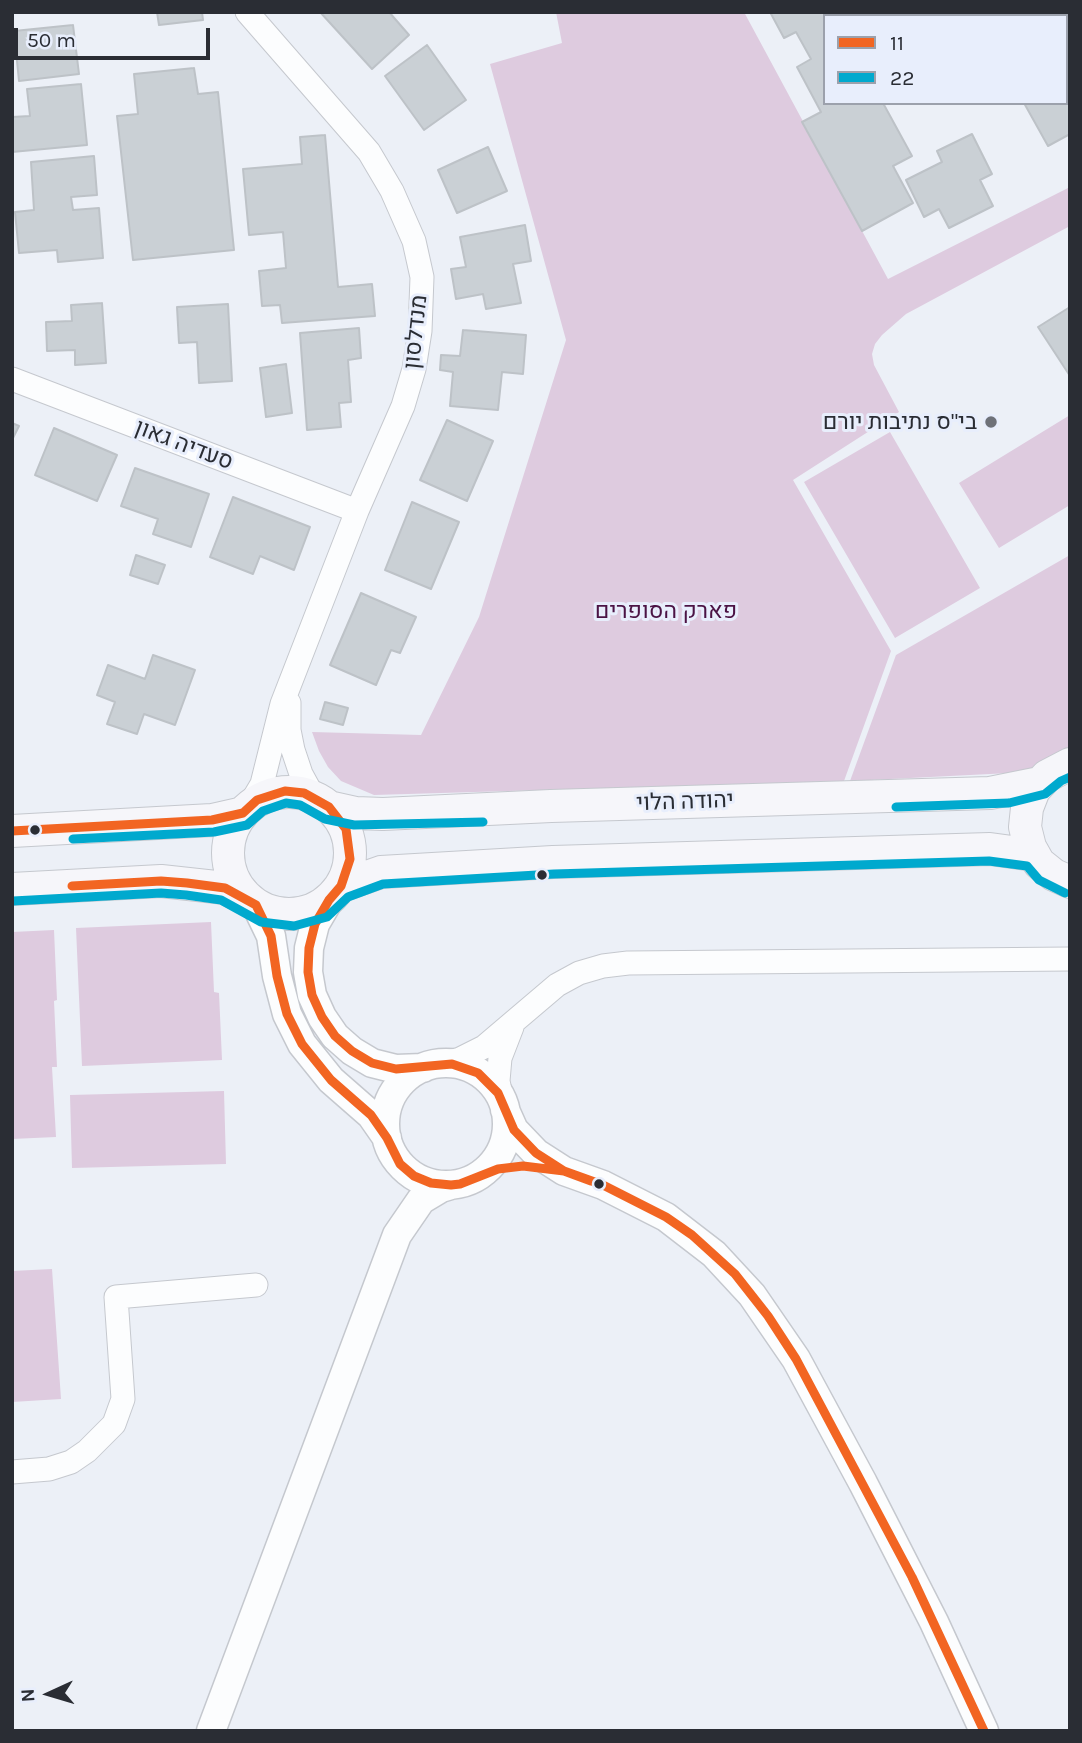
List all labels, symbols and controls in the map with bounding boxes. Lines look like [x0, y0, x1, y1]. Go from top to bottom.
scale bar [18, 14, 214, 58]
legend [823, 14, 1068, 105]
text: 50 m [27, 28, 76, 52]
text: 11 [890, 31, 904, 55]
text: 22 [890, 66, 914, 90]
street label: מנדלסון [398, 293, 434, 371]
place label: בי"ס נתיבות יורם [823, 408, 977, 436]
street label: סעדיה גאון [131, 414, 237, 476]
marker: בי"ס נתיבות יורם [983, 414, 999, 430]
park label: פארק הסופרים [595, 597, 737, 625]
street label: יהודה הלוי [636, 787, 734, 817]
unlabelled marker [28, 823, 42, 837]
unlabelled marker [535, 868, 549, 882]
unlabelled marker [592, 1177, 606, 1191]
north arrow [14, 1659, 84, 1729]
text: N [17, 1688, 39, 1703]

